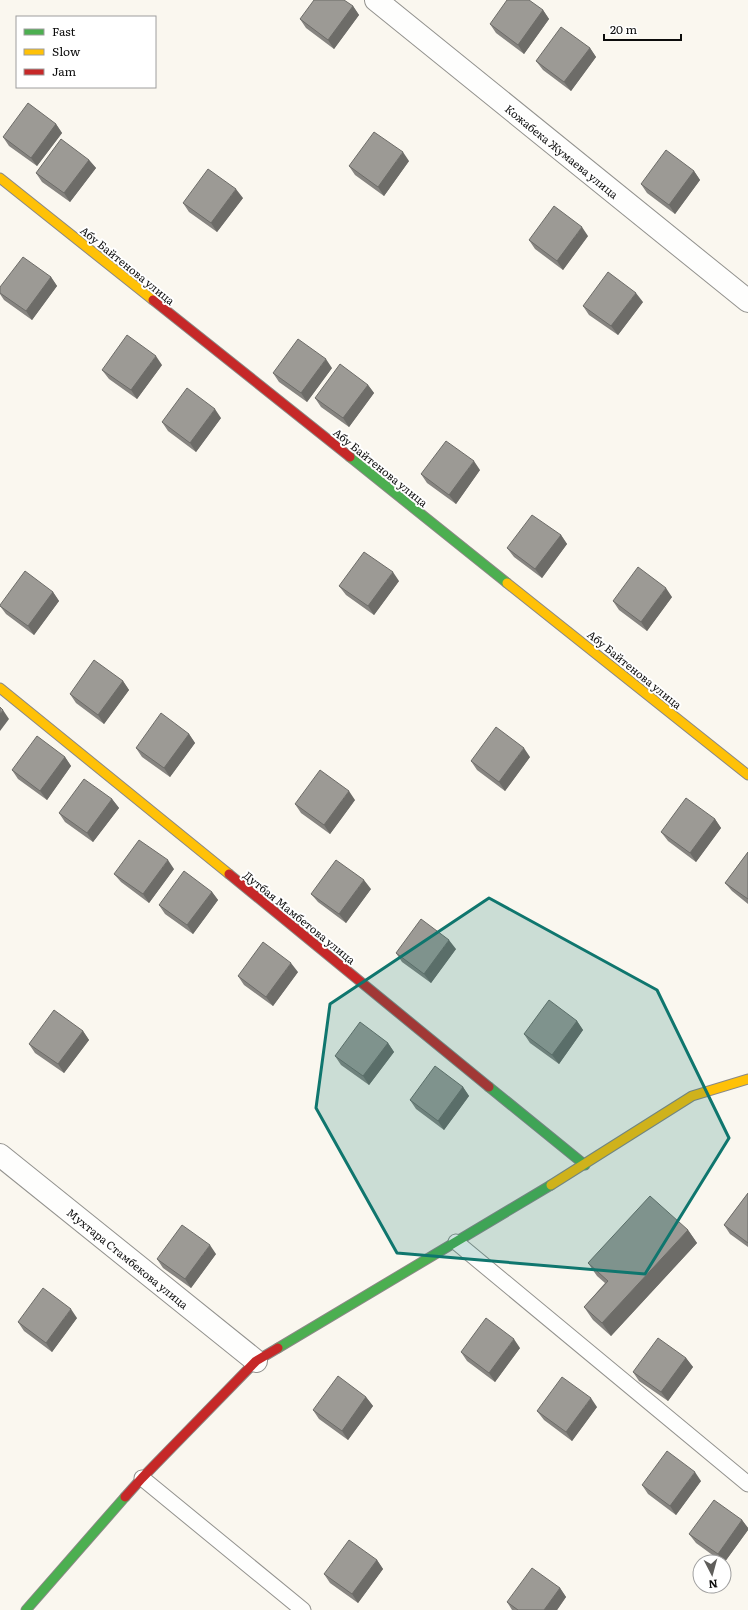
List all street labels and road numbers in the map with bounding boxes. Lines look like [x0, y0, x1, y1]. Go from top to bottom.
street label: Кожабека Жумаева улица [502, 100, 622, 202]
street label: Абу Байтенова улица [77, 222, 179, 308]
street label: Абу Байтенова улица [330, 424, 432, 510]
street label: Абу Байтенова улица [584, 626, 686, 712]
street label: Дутбая Мамбетова улица [241, 867, 359, 967]
street label: Мухтара Стамбекова улица [64, 1204, 192, 1312]

